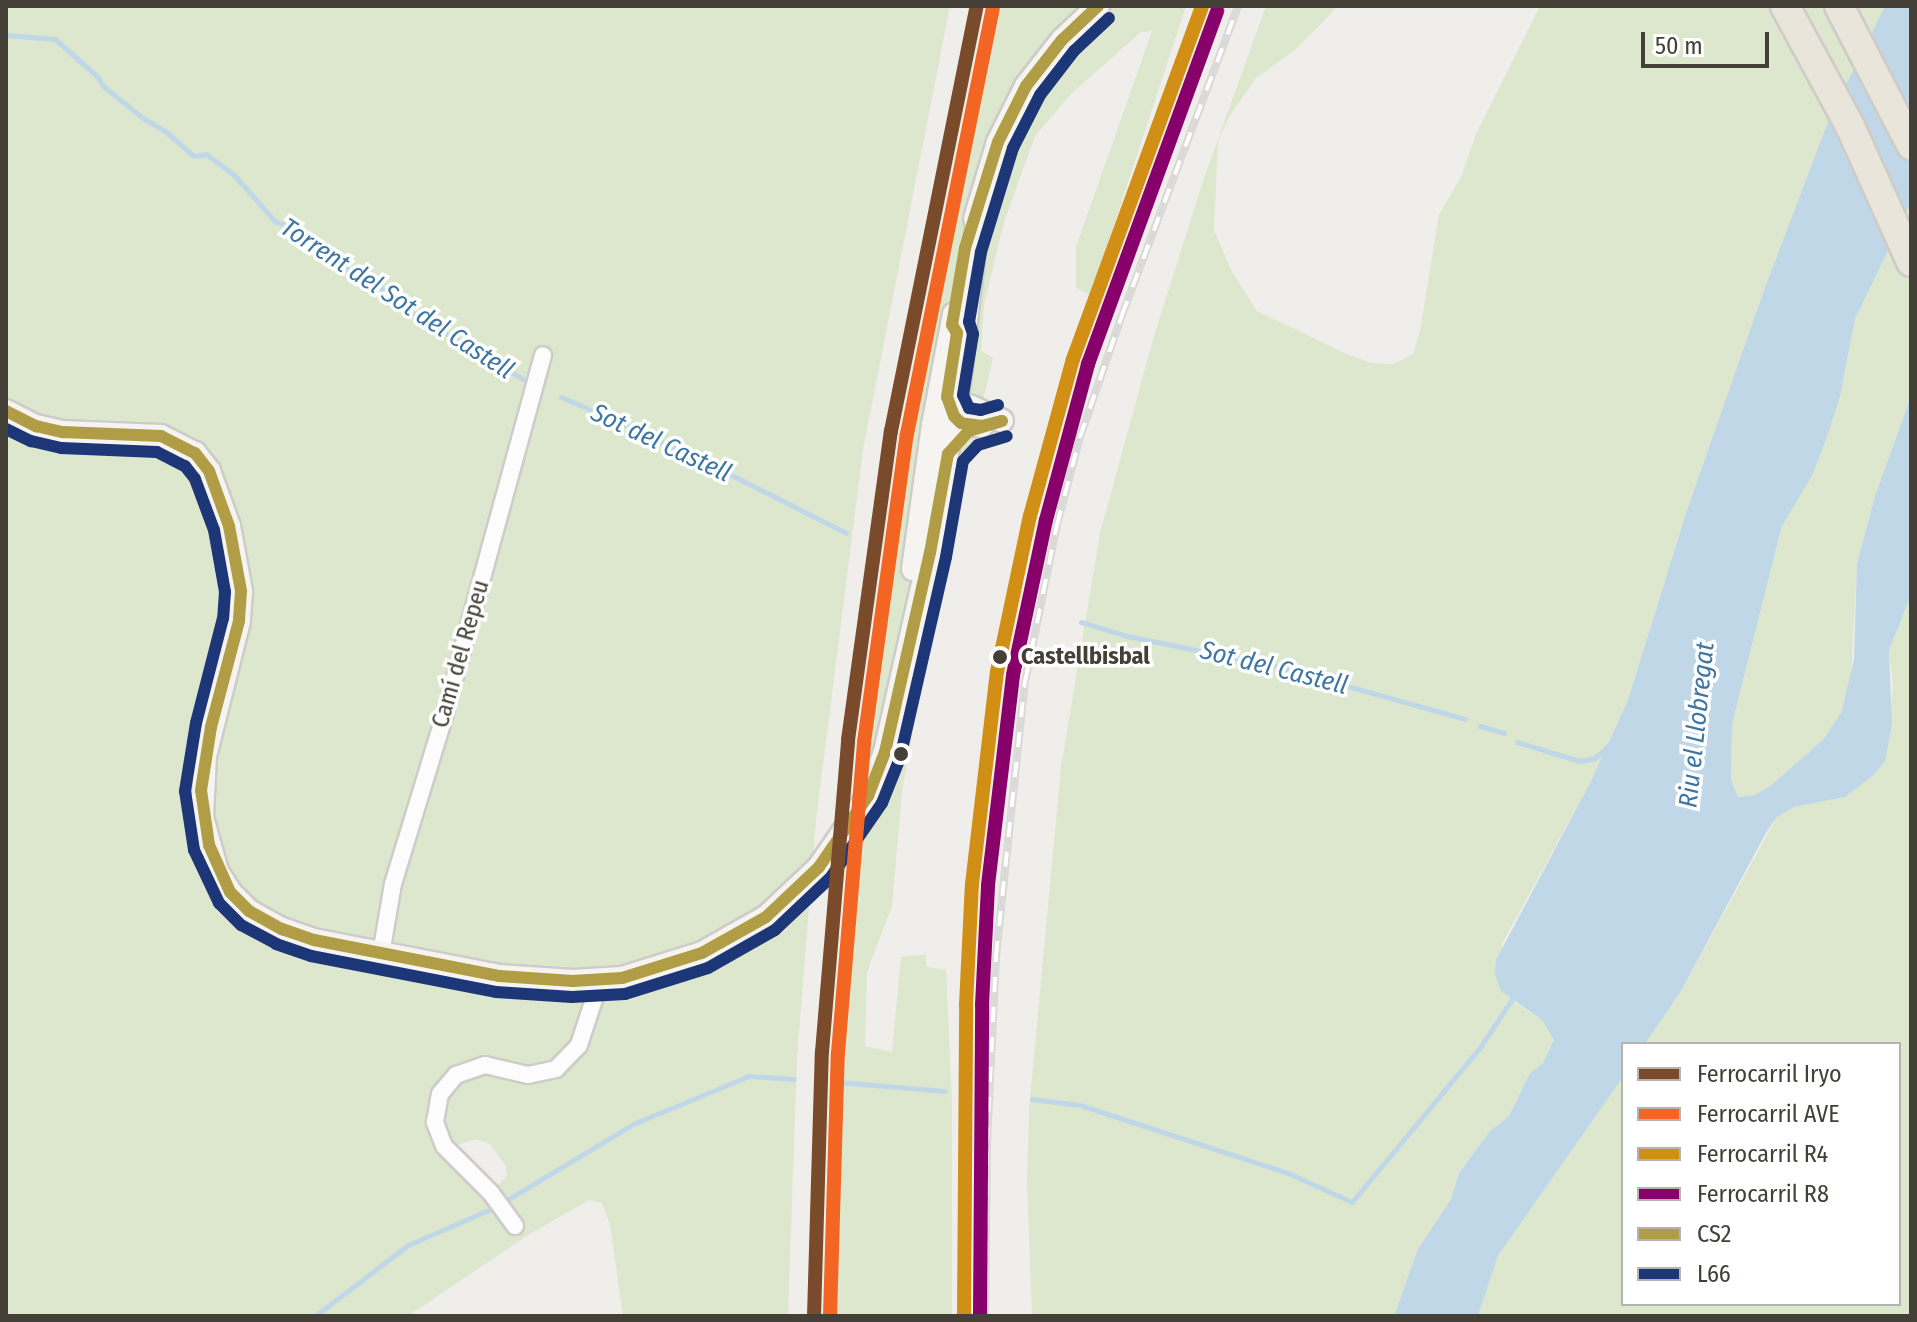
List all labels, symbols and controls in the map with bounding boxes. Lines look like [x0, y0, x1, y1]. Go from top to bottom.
scale bar [1645, 16, 1773, 66]
text: 50 m [1655, 32, 1703, 60]
water label: Torrent del Sot del Castell [275, 212, 519, 386]
water label: Sot del Castell [586, 397, 736, 489]
street label: Camí del Repeu [426, 577, 496, 731]
water label: Sot del Castell [1197, 635, 1351, 701]
water label: Riu el Llobregat [1673, 641, 1721, 809]
marker: Castellbisbal [986, 643, 1014, 671]
place label: Castellbisbal [1021, 643, 1150, 671]
unlabelled marker [893, 746, 909, 762]
legend [1621, 1042, 1901, 1306]
text: Ferrocarril Iryo [1697, 1060, 1842, 1088]
text: Ferrocarril AVE [1697, 1100, 1840, 1128]
text: Ferrocarril R4 [1697, 1140, 1828, 1168]
text: Ferrocarril R8 [1697, 1180, 1829, 1208]
text: CS2 [1697, 1220, 1731, 1248]
text: L66 [1697, 1260, 1731, 1288]

